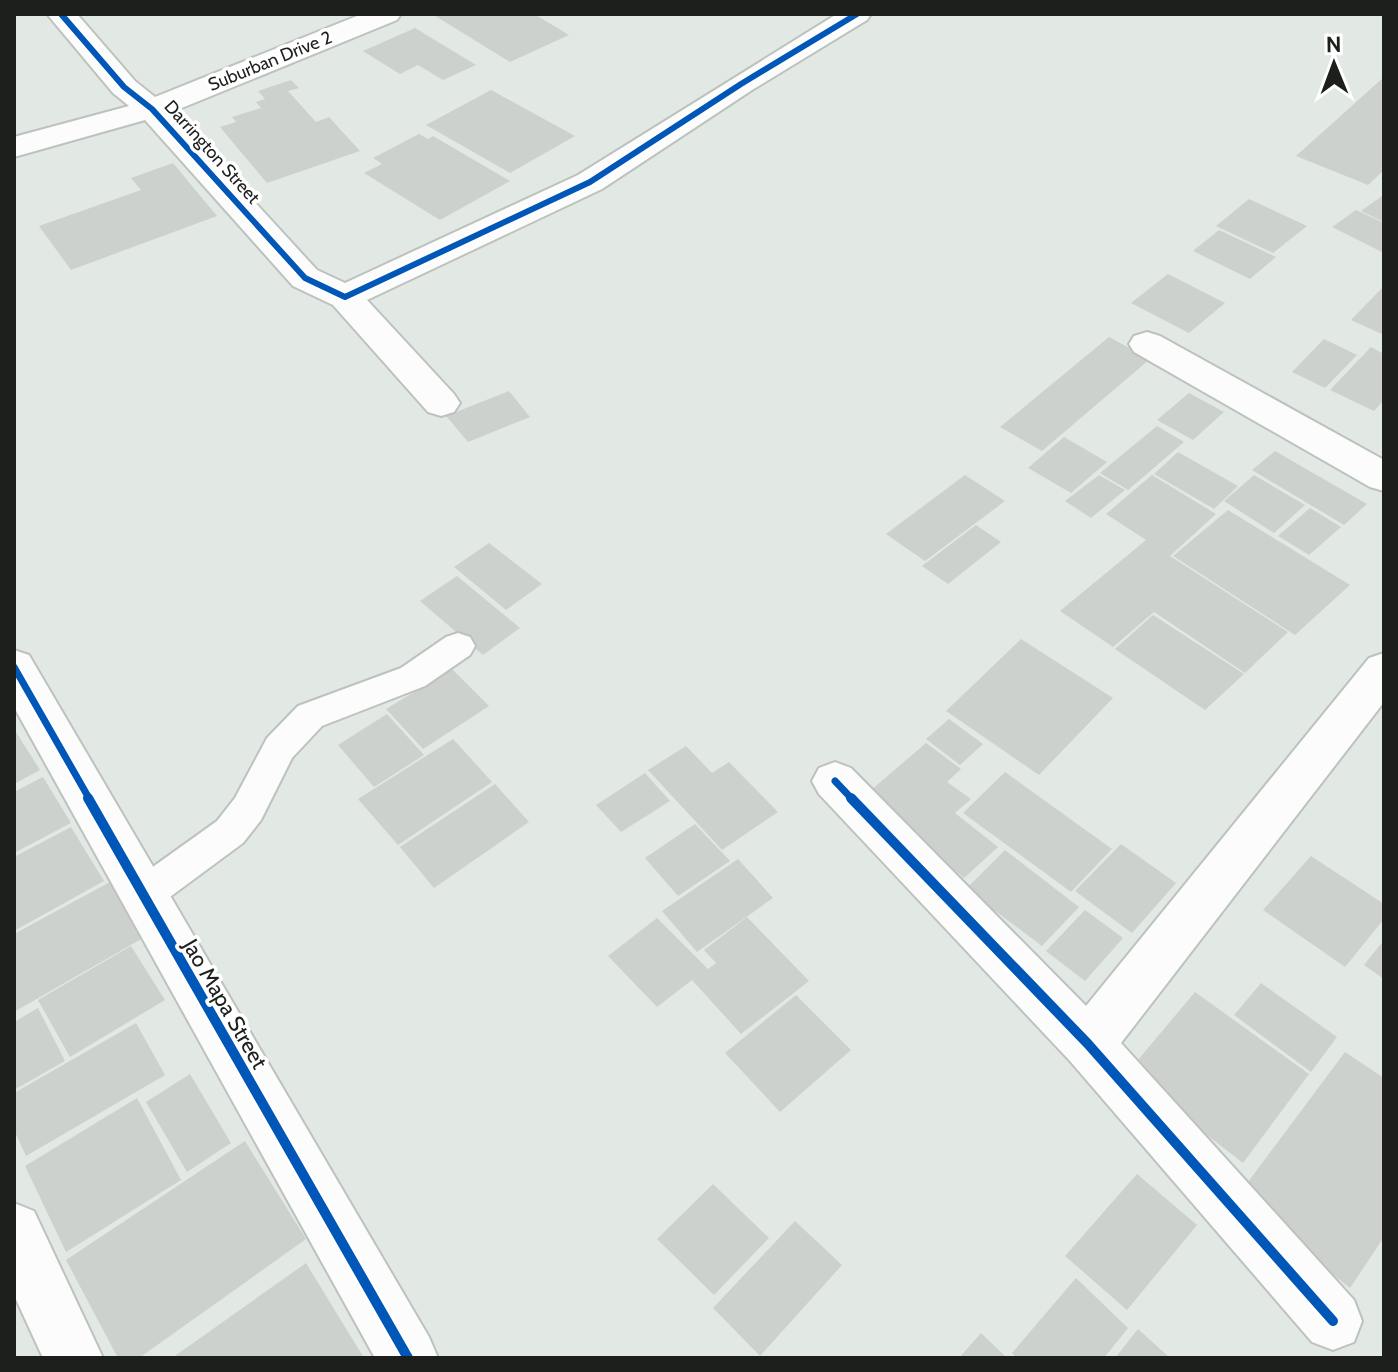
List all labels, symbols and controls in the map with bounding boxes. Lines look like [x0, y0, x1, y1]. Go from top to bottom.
north arrow [1294, 24, 1374, 104]
street label: Suburban Drive 2 [205, 26, 335, 96]
text: N [1326, 31, 1342, 58]
street label: Darrington Street [160, 96, 264, 208]
street label: Jao Mapa Street [176, 933, 273, 1074]

